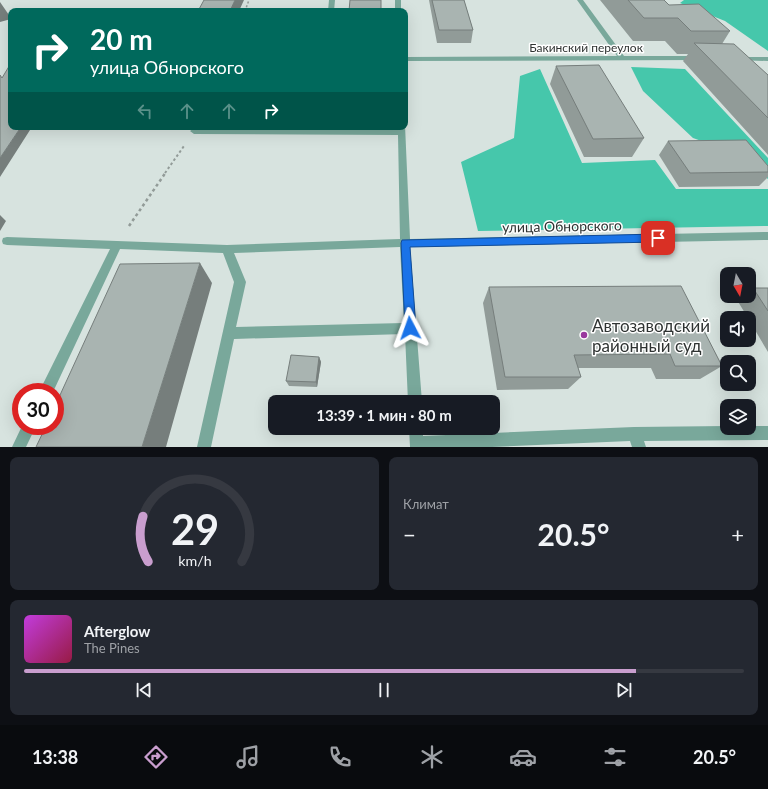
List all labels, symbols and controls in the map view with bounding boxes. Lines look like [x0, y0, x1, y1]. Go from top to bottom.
text: 20 m [90, 22, 153, 56]
icon: right [24, 24, 76, 76]
street label: Бакинский переулок [529, 40, 644, 55]
text: улица Обнорского [90, 56, 244, 78]
icon: left [134, 100, 156, 122]
icon: ahead [176, 100, 198, 122]
icon: ahead [218, 100, 240, 122]
icon: right [260, 100, 282, 122]
street label: улица Обнорского [502, 216, 622, 236]
pin [641, 221, 675, 255]
icon: arrive [647, 227, 669, 249]
north arrow [720, 267, 756, 303]
map controls [720, 267, 756, 435]
position arrow [389, 307, 431, 349]
button: sound [720, 311, 756, 347]
place label: Автозаводский районный суд [592, 315, 710, 356]
marker: Автозаводский районный суд [579, 330, 589, 340]
button: search [720, 355, 756, 391]
speed limit sign: 30 [12, 383, 64, 435]
button: layers [720, 399, 756, 435]
text: 13:39 · 1 мин · 80 m [316, 406, 452, 424]
text: Климат [403, 496, 449, 512]
text: 29 [170, 503, 219, 553]
text: 20.5° [538, 516, 609, 552]
text: − [403, 521, 416, 548]
text: + [731, 521, 744, 548]
text: km/h [178, 551, 211, 568]
text: Afterglow [84, 622, 150, 640]
text: The Pines [84, 640, 140, 656]
icon: previous [133, 679, 155, 701]
icon: pause [373, 679, 395, 701]
icon: next [613, 679, 635, 701]
icon: directions [142, 743, 170, 771]
icon: music [234, 743, 262, 771]
icon: phone [326, 743, 354, 771]
icon: climate [418, 743, 446, 771]
icon: car [509, 743, 537, 771]
icon: filters [601, 743, 629, 771]
text: 13:38 [32, 746, 78, 768]
text: 20.5° [693, 746, 736, 768]

